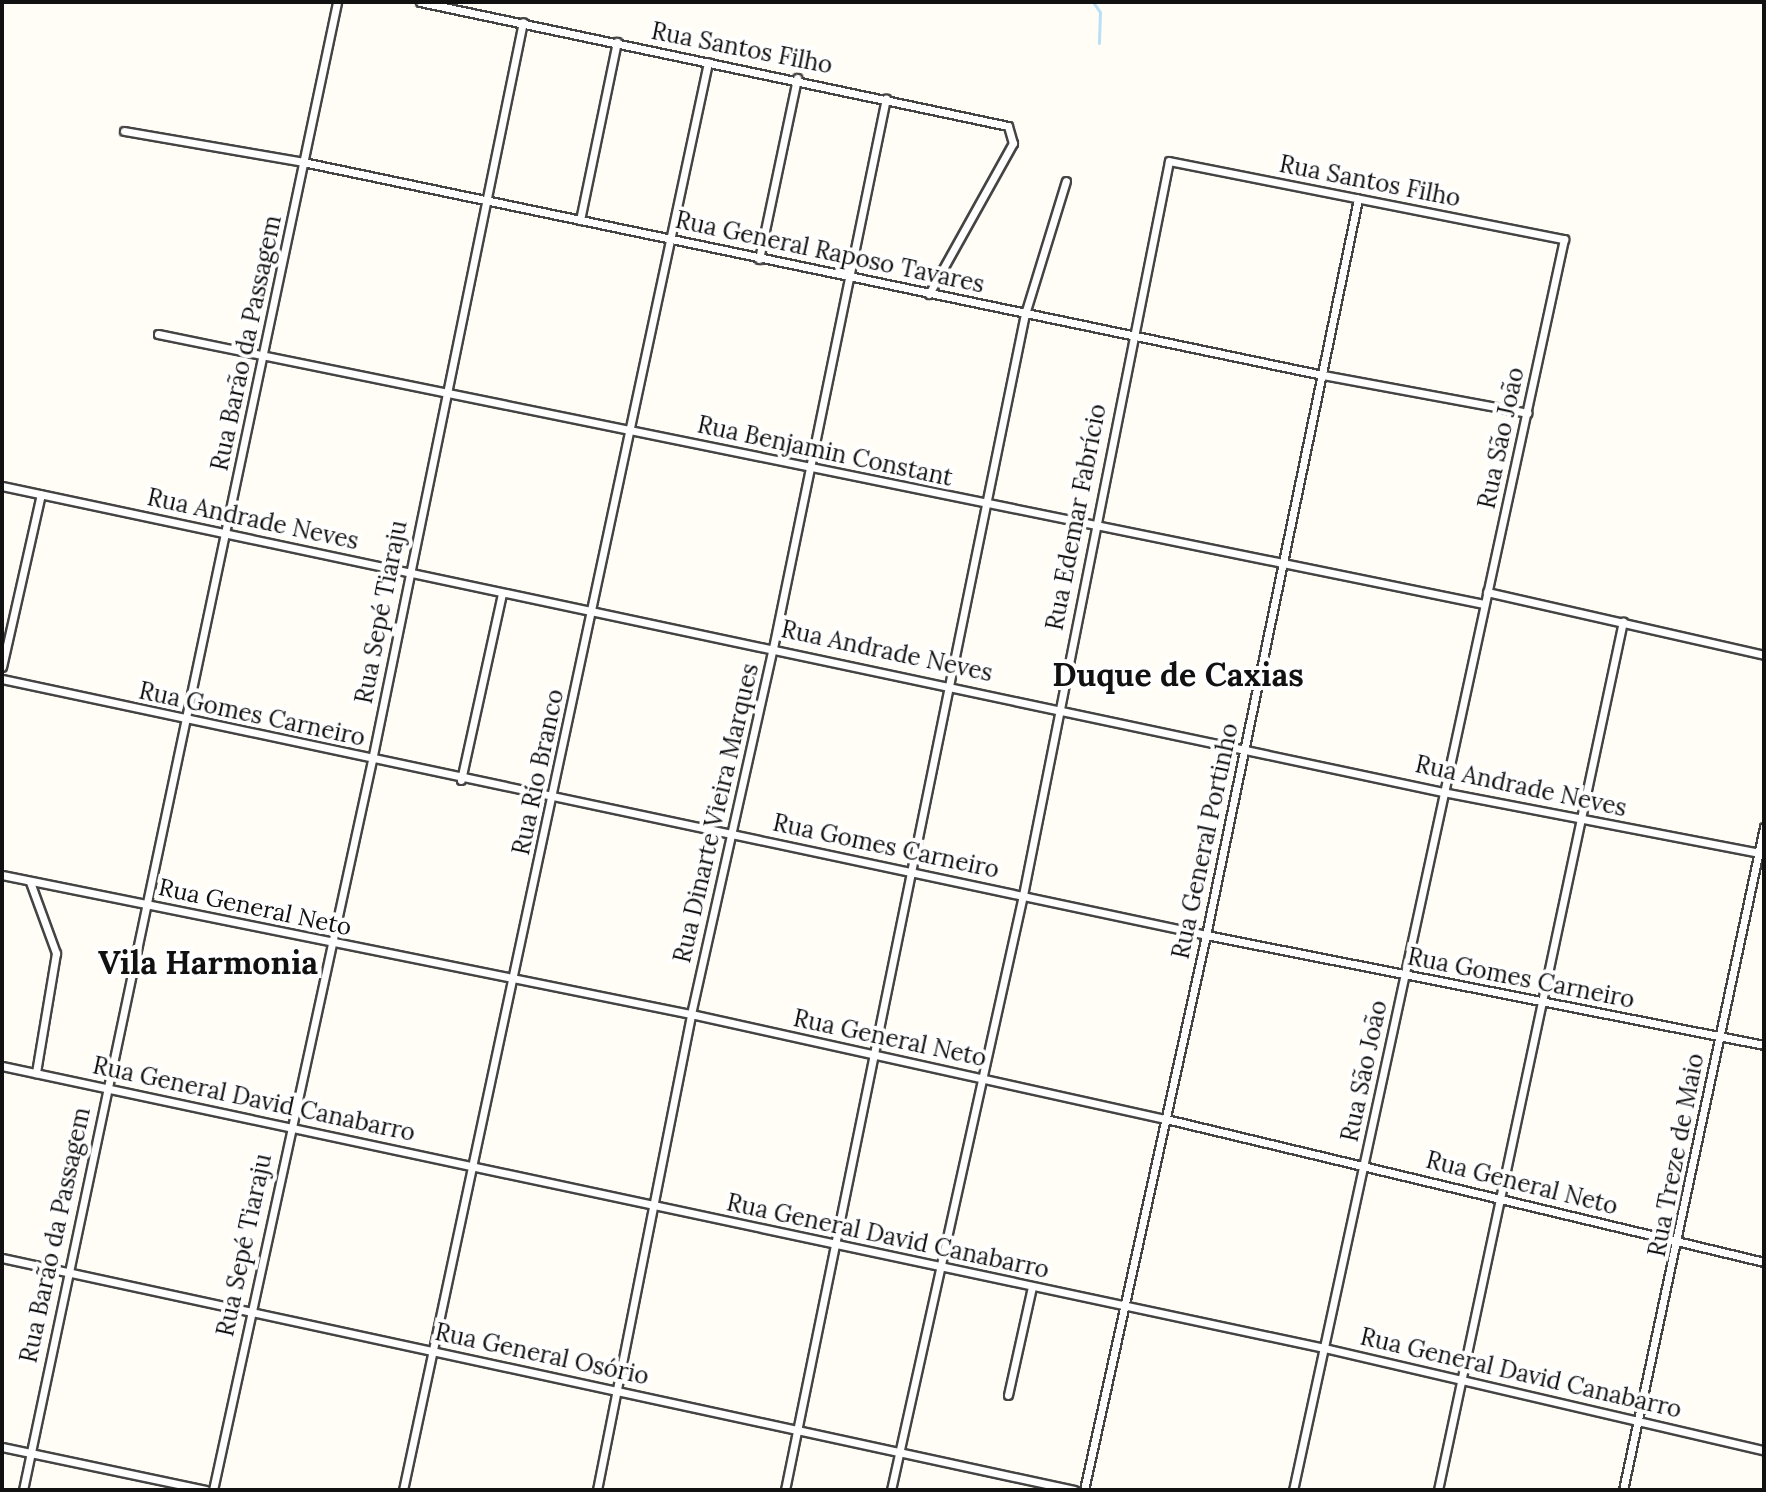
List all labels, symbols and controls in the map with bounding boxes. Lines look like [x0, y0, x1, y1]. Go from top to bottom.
street label: Rua Santos Filho [649, 16, 835, 80]
street label: Rua Santos Filho [1277, 149, 1463, 213]
street label: Rua General Raposo Tavares [673, 205, 987, 299]
street label: Rua Barão da Passagem [205, 213, 287, 473]
street label: Rua São João [1472, 365, 1530, 511]
street label: Rua Edemar Fabrício [1040, 401, 1112, 633]
street label: Rua Benjamin Constant [695, 410, 955, 492]
street label: Rua Andrade Neves [145, 483, 361, 555]
street label: Rua Sepé Tiaraju [349, 518, 413, 706]
street label: Rua Andrade Neves [779, 615, 995, 687]
district label: Duque de Caxias [1052, 656, 1304, 694]
street label: Rua Dinarte Vieira Marques [667, 660, 765, 966]
street label: Rua Gomes Carneiro [136, 676, 368, 752]
street label: Rua Rio Branco [506, 686, 570, 858]
street label: Rua General Portinho [1166, 720, 1244, 962]
street label: Rua Andrade Neves [1413, 750, 1629, 822]
street label: Rua Gomes Carneiro [770, 808, 1002, 884]
street label: Rua General Neto [156, 872, 354, 942]
street label: Rua Gomes Carneiro [1405, 942, 1637, 1014]
district label: Vila Harmonia [98, 944, 318, 982]
street label: Rua São João [1335, 998, 1393, 1144]
street label: Rua General Neto [791, 1003, 989, 1073]
street label: Rua General David Canabarro [90, 1051, 418, 1147]
street label: Rua Treze de Maio [1642, 1051, 1710, 1259]
street label: Rua Barão da Passagem [14, 1105, 96, 1365]
street label: Rua General Neto [1423, 1145, 1621, 1221]
street label: Rua Sepé Tiaraju [211, 1151, 277, 1339]
street label: Rua General David Canabarro [724, 1188, 1052, 1284]
street label: Rua General Osório [432, 1317, 652, 1391]
street label: Rua General David Canabarro [1358, 1322, 1684, 1424]

